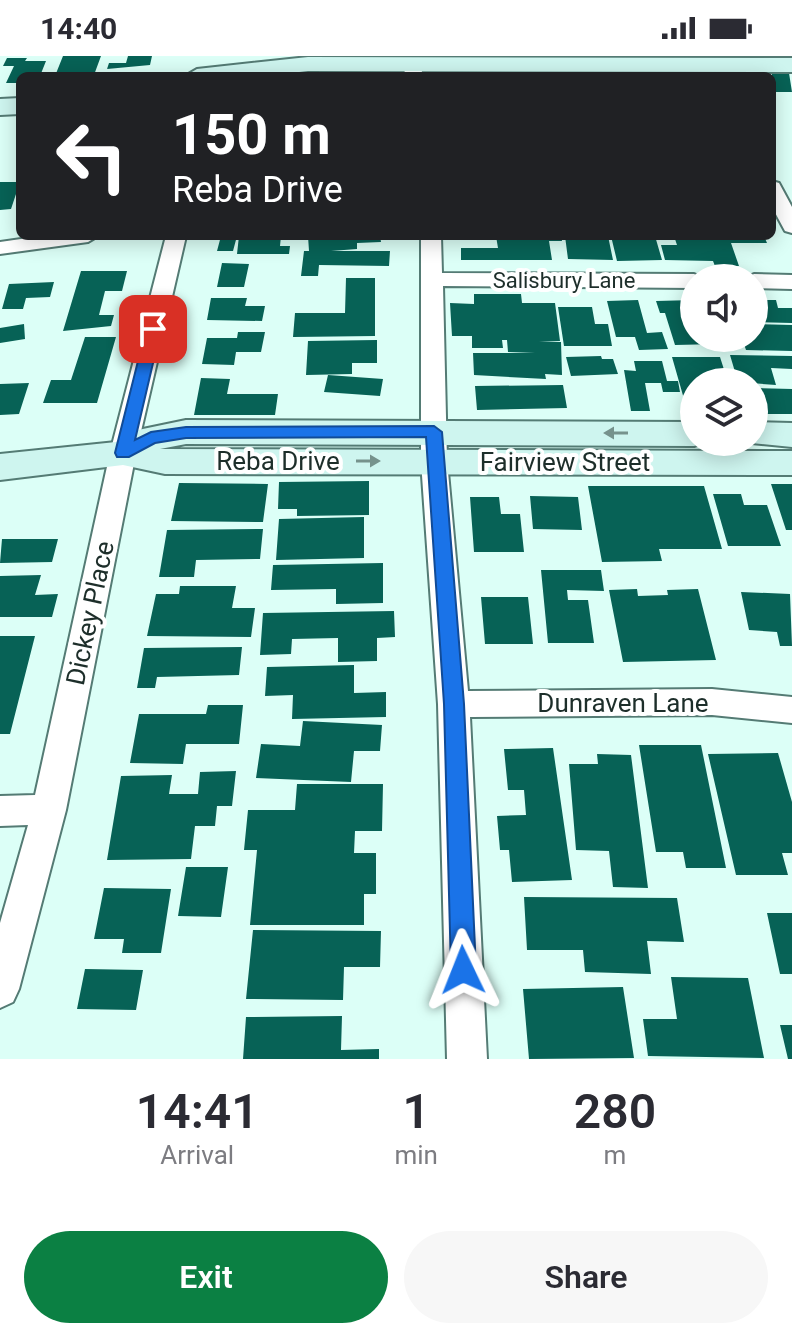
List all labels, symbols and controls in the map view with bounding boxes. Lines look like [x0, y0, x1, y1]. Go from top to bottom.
text: 14:40 [40, 11, 117, 46]
text: 150 m [172, 102, 331, 168]
icon: left [40, 104, 144, 208]
text: Reba Drive [172, 169, 343, 211]
map controls [680, 264, 768, 456]
button: sound [680, 264, 768, 352]
street label: Salisbury Lane [493, 268, 635, 293]
pin [119, 295, 187, 363]
icon: arrive [131, 307, 175, 351]
button: layers [680, 368, 768, 456]
one-way arrow [603, 427, 628, 439]
street label: Reba Drive [216, 446, 340, 476]
street label: Fairview Street [480, 447, 650, 477]
one-way arrow [356, 455, 381, 467]
street label: Dickey Place [60, 538, 120, 688]
street label: Dunraven Lane [537, 688, 709, 718]
position arrow [421, 928, 505, 1012]
text: 14:41 [136, 1083, 259, 1140]
text: 1 [403, 1083, 430, 1140]
text: 280 [574, 1083, 656, 1140]
text: Arrival [160, 1140, 234, 1170]
text: min [394, 1140, 438, 1170]
text: m [604, 1140, 626, 1170]
button: Exit [24, 1231, 388, 1323]
button: Share [404, 1231, 768, 1323]

